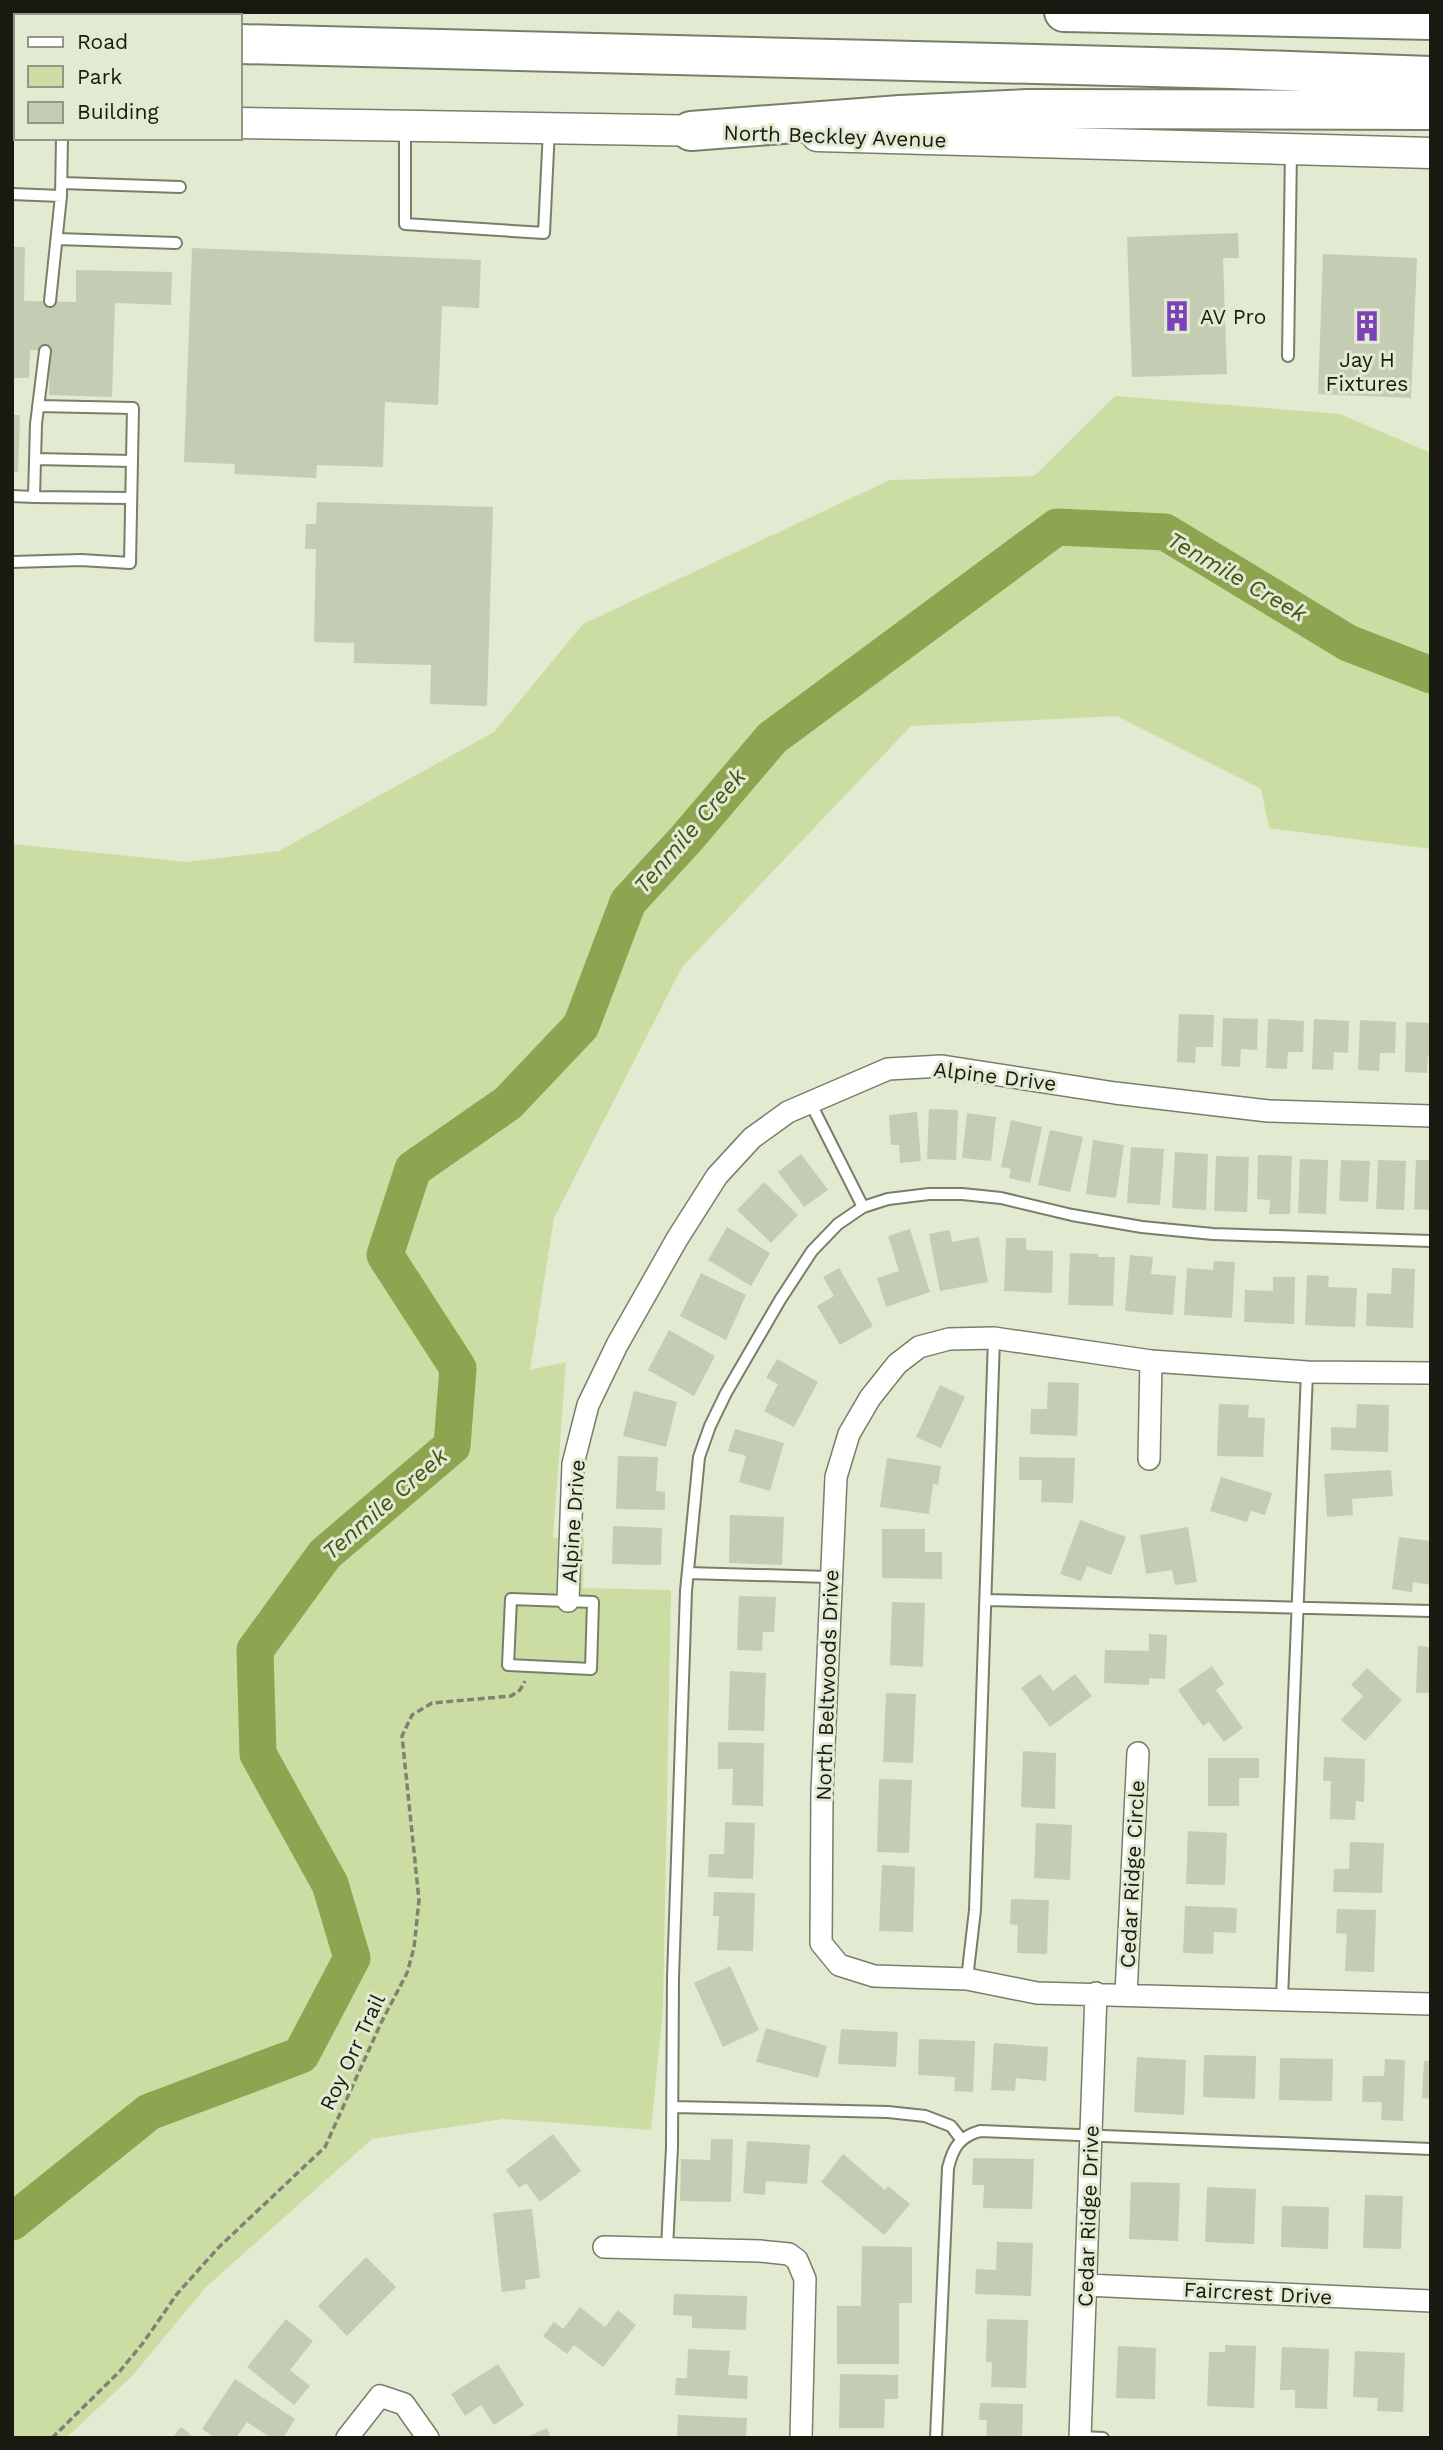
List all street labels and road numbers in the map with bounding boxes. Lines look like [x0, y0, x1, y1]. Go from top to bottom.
street label: North Beckley Avenue [723, 120, 947, 152]
street label: Alpine Drive [932, 1056, 1058, 1096]
street label: Alpine Drive [556, 1459, 590, 1583]
street label: North Beltwoods Drive [810, 1569, 844, 1801]
street label: Cedar Ridge Circle [1115, 1779, 1149, 1969]
street label: Roy Orr Trail [314, 1989, 390, 2114]
street label: Cedar Ridge Drive [1072, 2125, 1104, 2307]
street label: Faircrest Drive [1183, 2277, 1333, 2309]

